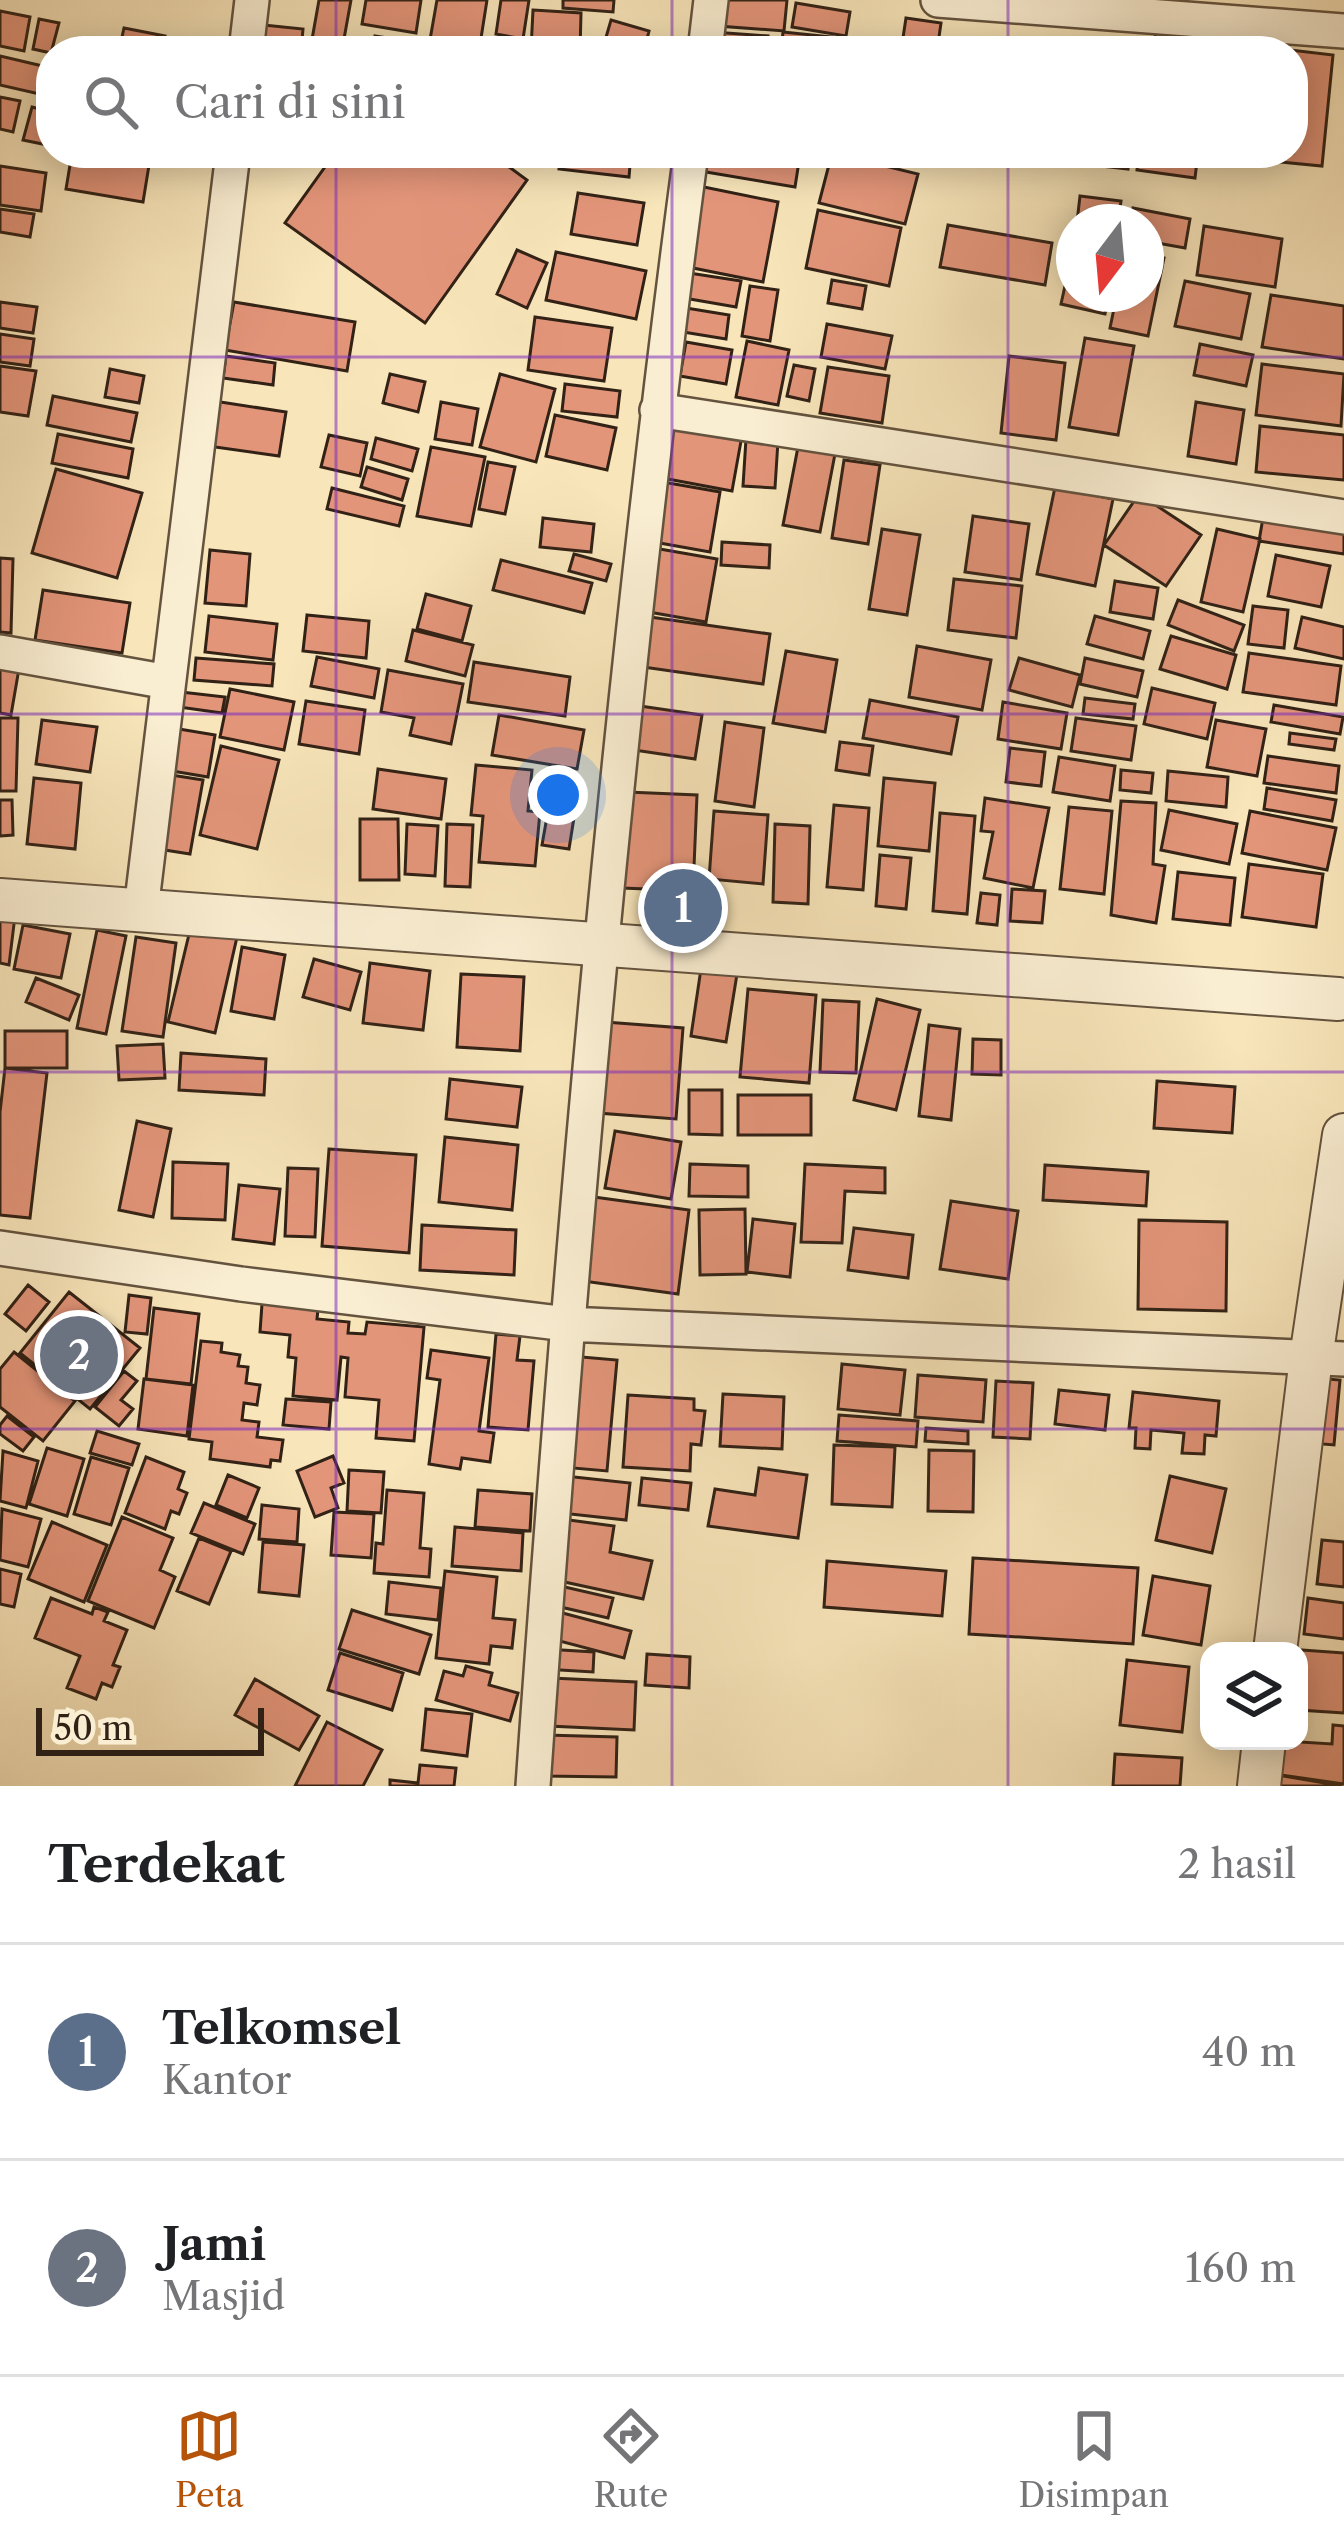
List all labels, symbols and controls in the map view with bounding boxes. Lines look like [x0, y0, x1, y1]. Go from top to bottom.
search box [36, 36, 1308, 168]
icon: search [78, 69, 144, 135]
text: Cari di sini [174, 74, 405, 130]
north arrow [1056, 204, 1164, 312]
your location [528, 765, 588, 825]
pin: 1 [644, 863, 722, 953]
pin: 2 [40, 1310, 118, 1400]
map controls [1200, 1642, 1308, 1750]
button: layers [1200, 1642, 1308, 1750]
scale bar [36, 1702, 264, 1755]
text: 50 m [54, 1708, 132, 1749]
text: Terdekat [48, 1833, 285, 1895]
text: 2 hasil [1178, 1840, 1296, 1888]
text: Telkomsel [162, 2000, 401, 2056]
text: 1 [78, 2028, 96, 2076]
text: 40 m [1202, 2028, 1296, 2076]
text: Kantor [162, 2056, 291, 2104]
text: Jami [162, 2216, 266, 2272]
text: 2 [75, 2244, 99, 2292]
text: 160 m [1185, 2244, 1296, 2292]
text: Masjid [162, 2272, 285, 2320]
tab: Peta [175, 2403, 244, 2516]
tab: Rute [594, 2403, 668, 2516]
tab: Disimpan [1019, 2403, 1169, 2516]

